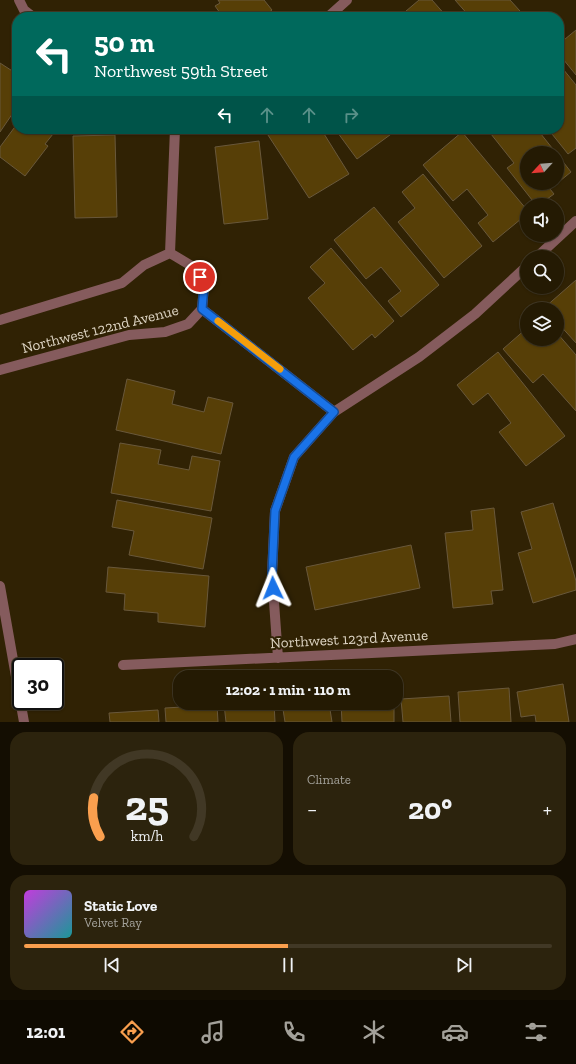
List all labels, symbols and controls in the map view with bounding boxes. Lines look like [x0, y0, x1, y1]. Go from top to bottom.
text: 50 m [94, 26, 155, 59]
icon: left [28, 28, 80, 80]
text: Northwest 59th Street [94, 60, 268, 82]
icon: left [214, 104, 236, 126]
icon: ahead [256, 104, 278, 126]
icon: ahead [298, 104, 320, 126]
icon: right [340, 104, 362, 126]
north arrow [520, 146, 564, 190]
map controls [520, 146, 564, 346]
button: sound [520, 198, 564, 242]
button: search [520, 250, 564, 294]
pin [183, 260, 217, 294]
icon: arrive [189, 266, 211, 288]
street label: Northwest 122nd Avenue [20, 301, 180, 357]
button: layers [520, 302, 564, 346]
position arrow [252, 567, 294, 609]
street label: Northwest 123rd Avenue [270, 626, 428, 652]
speed limit sign: 30 [12, 658, 64, 710]
text: 12:02 · 1 min · 110 m [226, 681, 350, 699]
text: Climate [307, 772, 351, 787]
text: 25 [124, 780, 169, 830]
text: 20° [408, 791, 452, 827]
text: − [307, 796, 317, 823]
text: + [543, 796, 552, 823]
text: km/h [130, 827, 163, 844]
text: Static Love [84, 897, 157, 915]
text: Velvet Ray [84, 915, 142, 930]
icon: previous [101, 954, 123, 976]
icon: pause [277, 954, 299, 976]
icon: next [453, 954, 475, 976]
icon: directions [118, 1018, 146, 1046]
icon: music [199, 1018, 227, 1046]
icon: phone [280, 1018, 308, 1046]
icon: climate [360, 1018, 388, 1046]
icon: car [441, 1018, 469, 1046]
icon: filters [522, 1018, 550, 1046]
text: 12:01 [26, 1021, 65, 1043]

